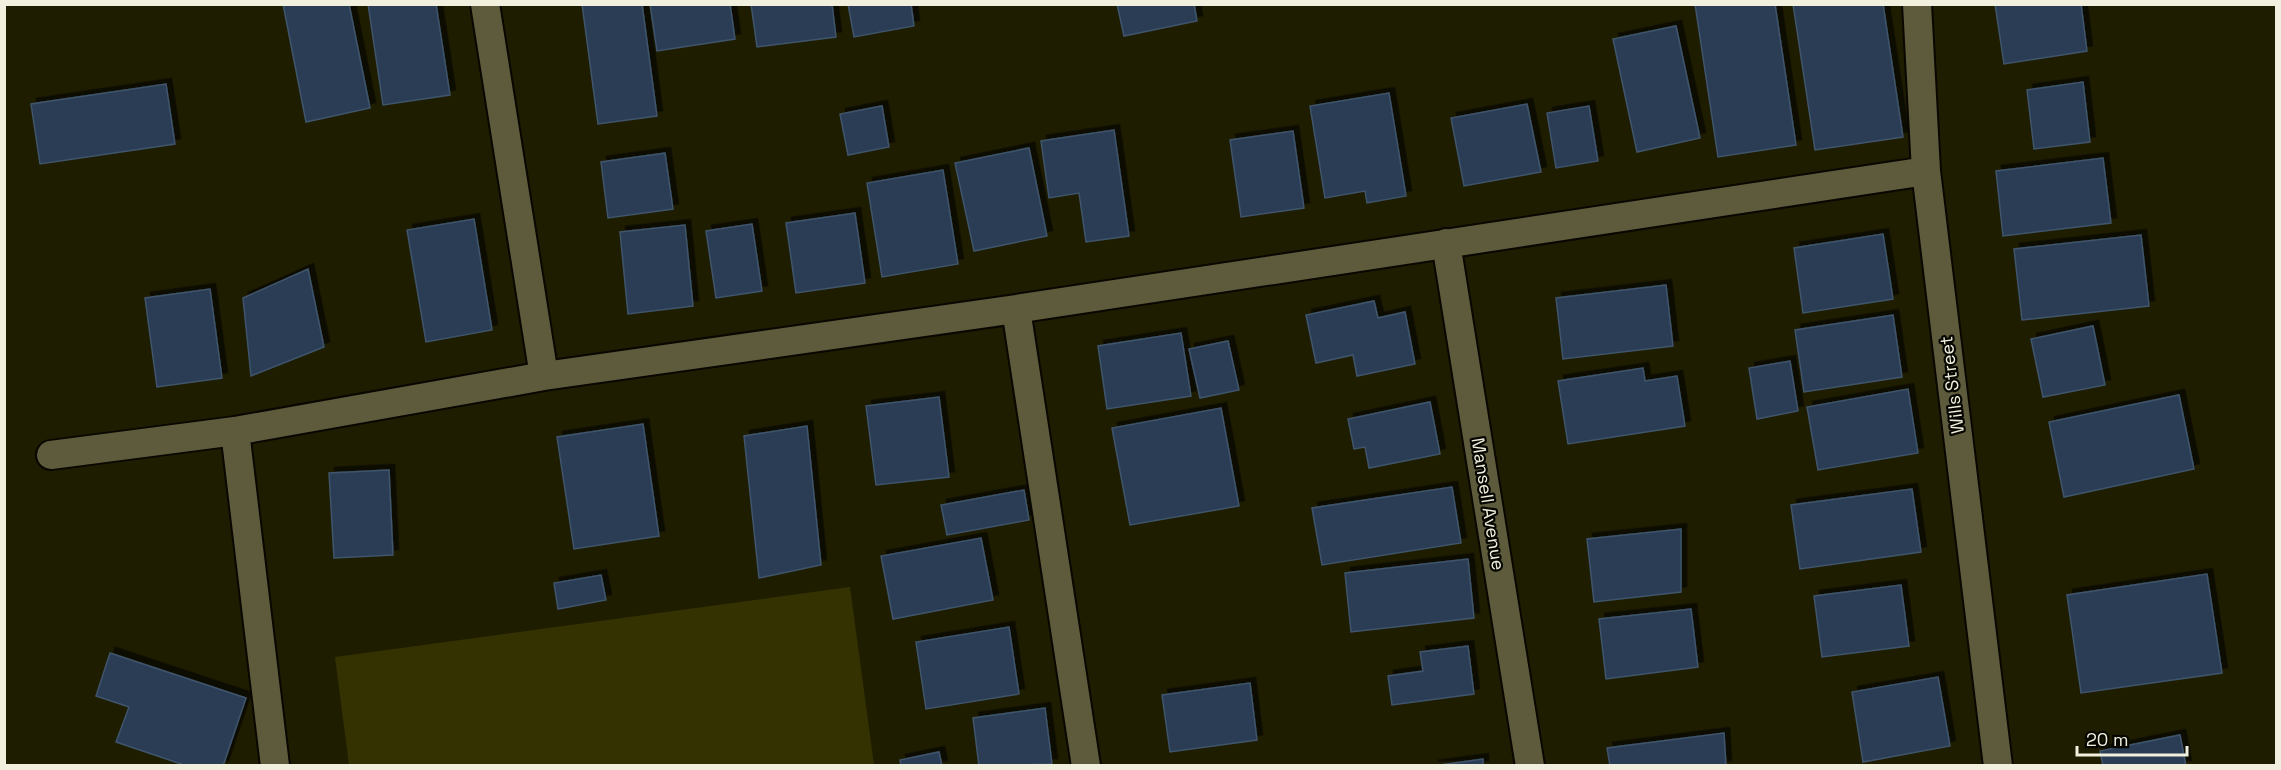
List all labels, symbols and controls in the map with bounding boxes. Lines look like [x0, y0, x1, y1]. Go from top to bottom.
street label: Wills Street [1934, 335, 1969, 435]
street label: Mansell Avenue [1467, 436, 1510, 572]
scale bar [2077, 719, 2186, 757]
text: 20 m [2086, 728, 2129, 751]

